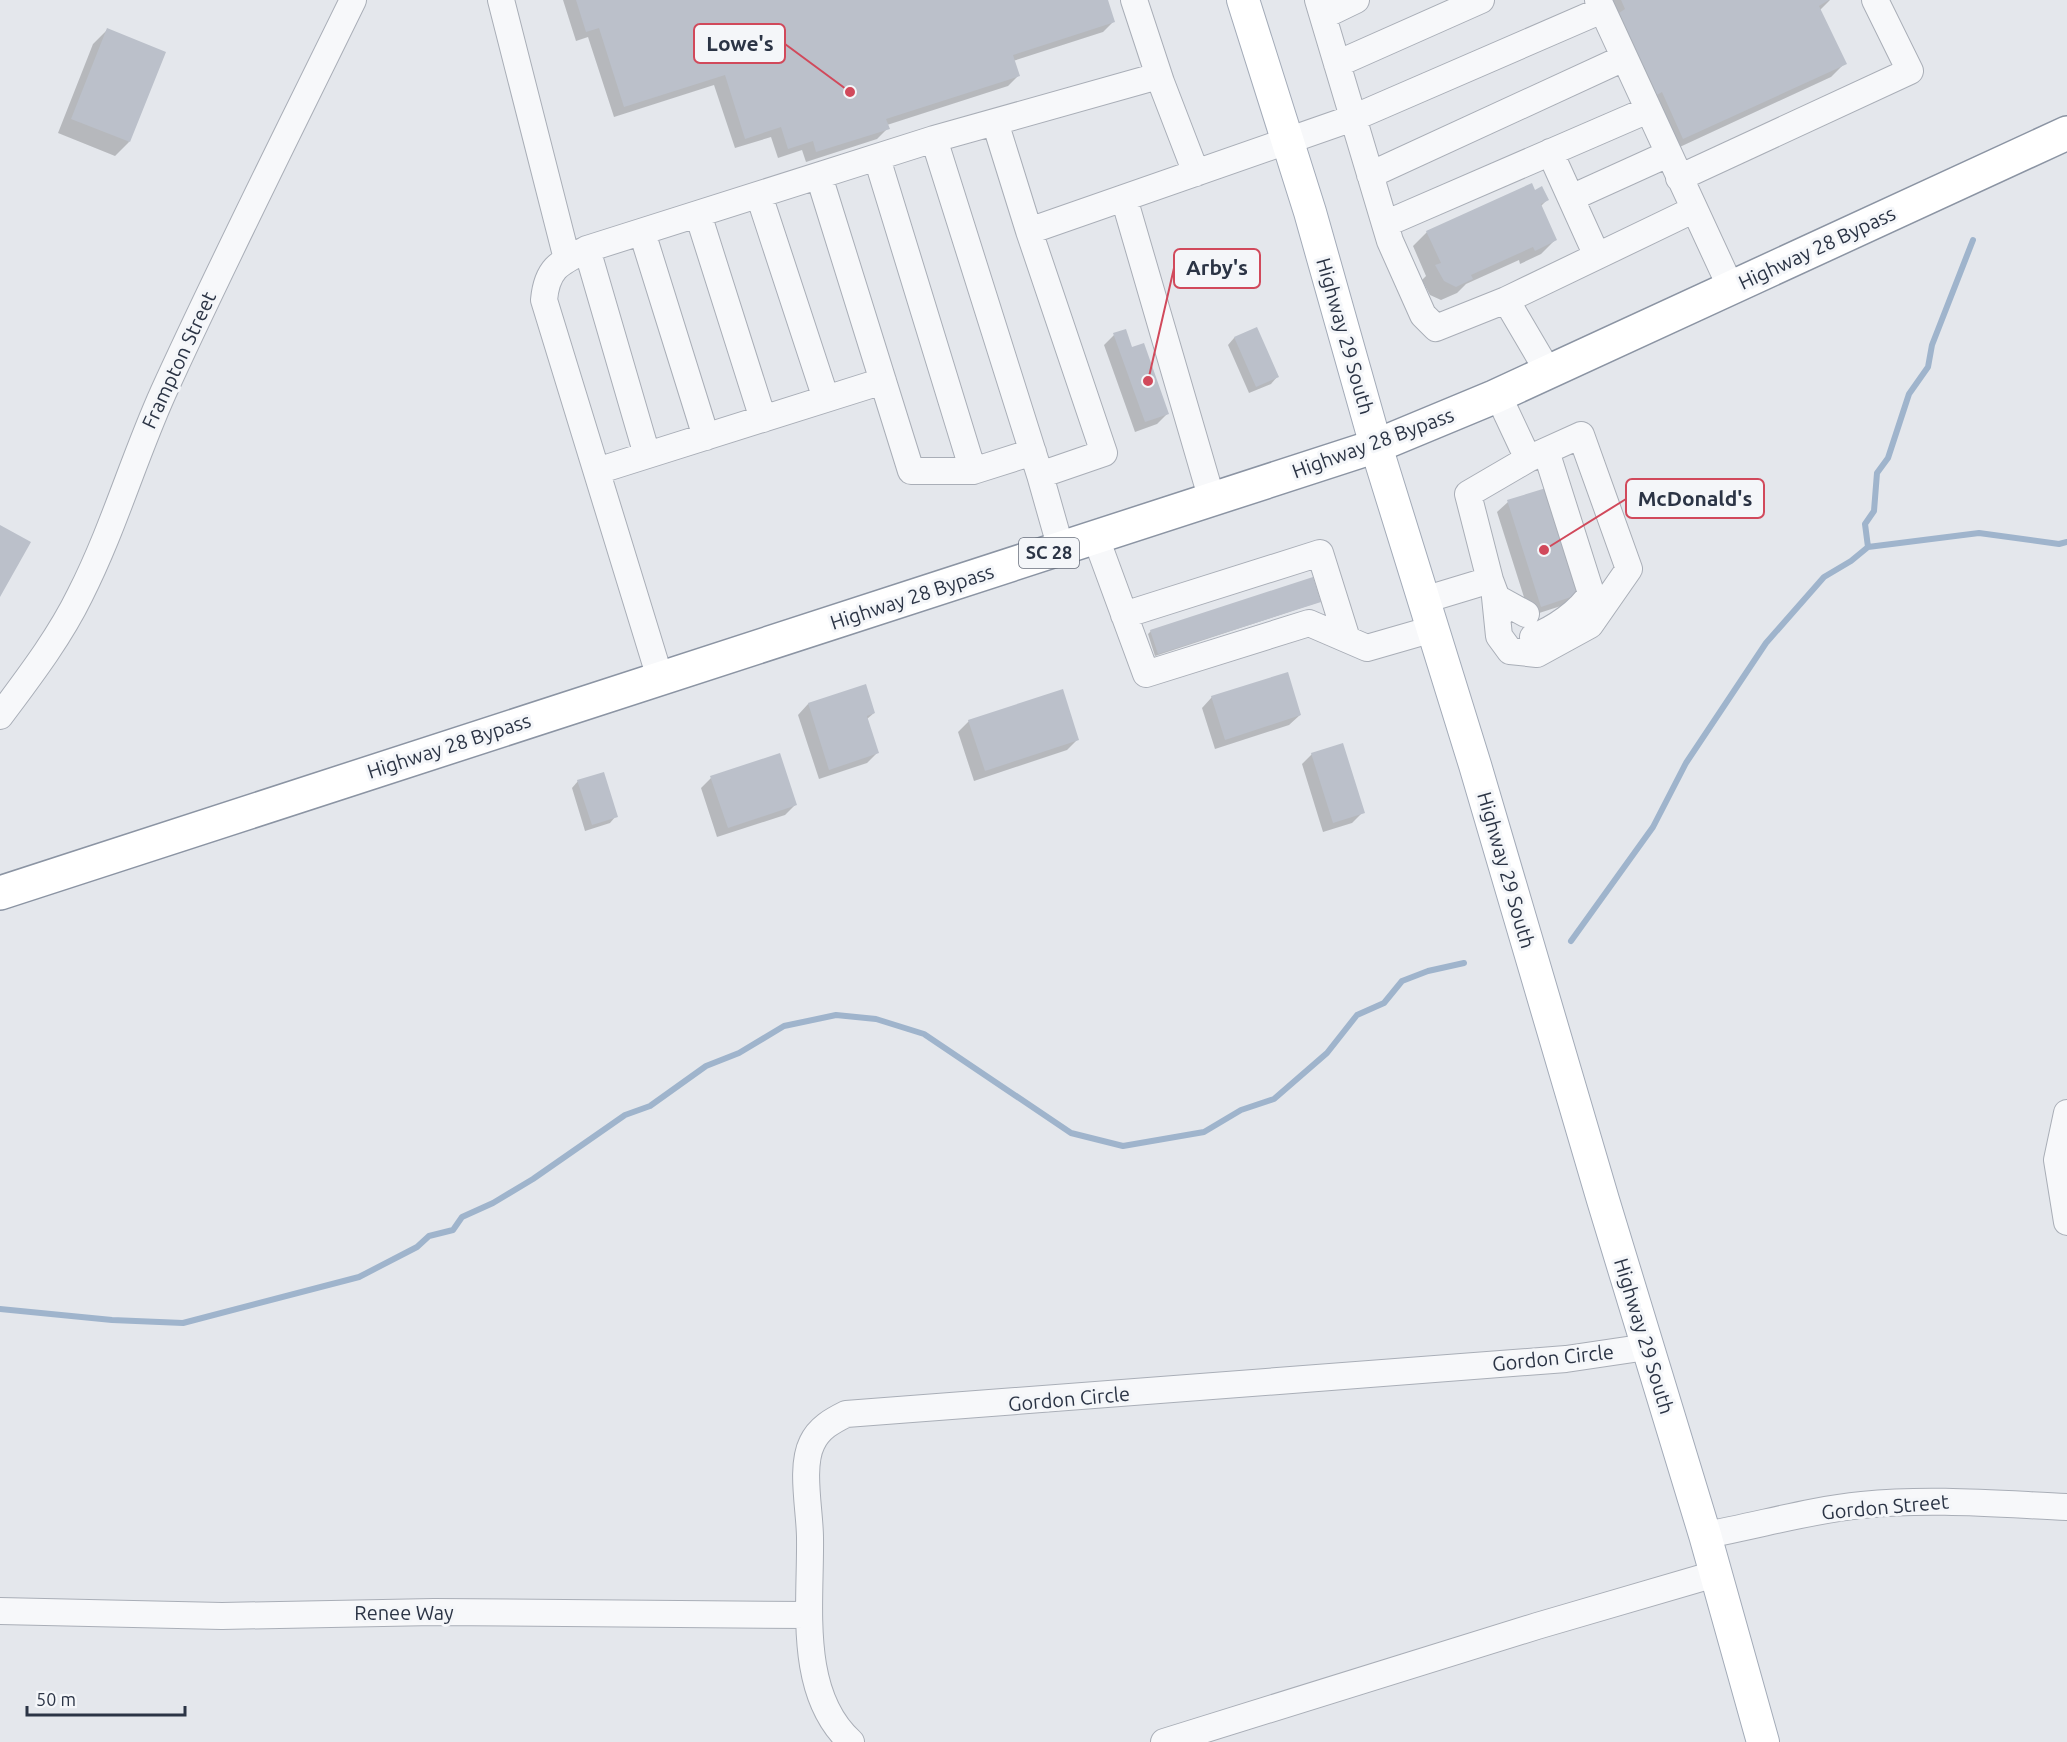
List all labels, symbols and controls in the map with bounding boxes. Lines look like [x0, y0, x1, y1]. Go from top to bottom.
callout: Lowe's [694, 24, 785, 63]
text: Lowe's [706, 31, 774, 55]
street label: Highway 28 Bypass [1735, 201, 1899, 294]
callout: Arby's [1174, 249, 1260, 288]
text: Arby's [1186, 255, 1248, 279]
street label: Highway 29 South [1312, 255, 1379, 417]
street label: Frampton Street [137, 288, 220, 432]
street label: Highway 28 Bypass [1289, 403, 1457, 482]
callout: McDonald's [1626, 479, 1764, 518]
text: McDonald's [1638, 486, 1752, 510]
road number: SC 28 [1019, 538, 1079, 568]
street label: Highway 28 Bypass [827, 559, 996, 634]
street label: Highway 28 Bypass [364, 708, 533, 783]
street label: Highway 29 South [1473, 789, 1540, 951]
street label: Highway 29 South [1610, 1255, 1679, 1417]
street label: Gordon Circle [1491, 1340, 1615, 1375]
street label: Gordon Circle [1007, 1382, 1131, 1415]
street label: Gordon Street [1820, 1489, 1950, 1524]
street label: Renee Way [354, 1601, 454, 1624]
scale bar [27, 1679, 184, 1717]
text: 50 m [36, 1689, 76, 1709]

